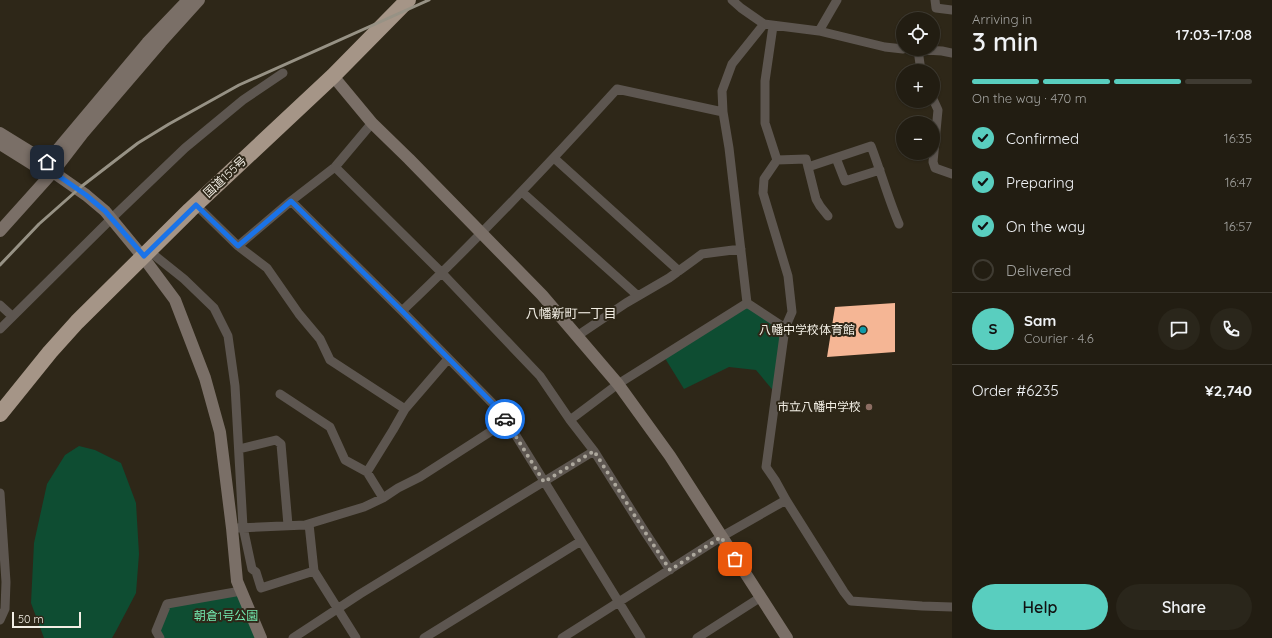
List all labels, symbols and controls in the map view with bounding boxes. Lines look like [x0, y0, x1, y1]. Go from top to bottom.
text: Arriving in [972, 11, 1032, 27]
map controls [896, 12, 940, 160]
button: locate [896, 12, 940, 56]
text: 3 min [972, 25, 1038, 58]
text: 17:03–17:08 [1176, 25, 1252, 44]
button: + [896, 64, 940, 108]
text: On the way · 470 m [972, 90, 1087, 106]
button: − [896, 116, 940, 160]
icon: check [972, 127, 994, 149]
text: Confirmed [1006, 129, 1079, 148]
text: 16:35 [1224, 130, 1252, 146]
pin [30, 145, 64, 179]
icon: home [36, 151, 58, 173]
street label: 国道155号 [200, 153, 249, 200]
icon: check [972, 171, 994, 193]
text: Preparing [1006, 173, 1074, 192]
text: 16:47 [1225, 174, 1252, 190]
icon: check [972, 215, 994, 237]
text: On the way [1006, 217, 1085, 236]
text: 16:57 [1224, 218, 1252, 234]
text: Delivered [1006, 261, 1071, 280]
district label: 八幡新町一丁目 [525, 305, 617, 321]
button: chat [1158, 308, 1200, 350]
button: phone [1210, 308, 1252, 350]
text: Sam [1024, 311, 1056, 330]
text: S [989, 319, 997, 338]
place label: 八幡中学校体育館 [759, 322, 855, 337]
marker: 八幡中学校体育館 [858, 325, 868, 335]
text: Courier · 4.6 [1024, 330, 1094, 346]
text: Order #6235 [972, 381, 1059, 400]
text: ¥2,740 [1205, 381, 1252, 400]
courier [485, 399, 525, 439]
place label: 市立八幡中学校 [777, 399, 861, 414]
marker: 市立八幡中学校 [864, 402, 874, 412]
icon: car [494, 408, 516, 430]
pin [718, 542, 752, 576]
icon: bag [724, 548, 746, 570]
button: Help [972, 584, 1108, 630]
button: Share [1116, 584, 1252, 630]
park label: 朝倉1号公園 [194, 608, 258, 623]
scale bar [12, 610, 81, 629]
text: 50 m [18, 612, 44, 626]

